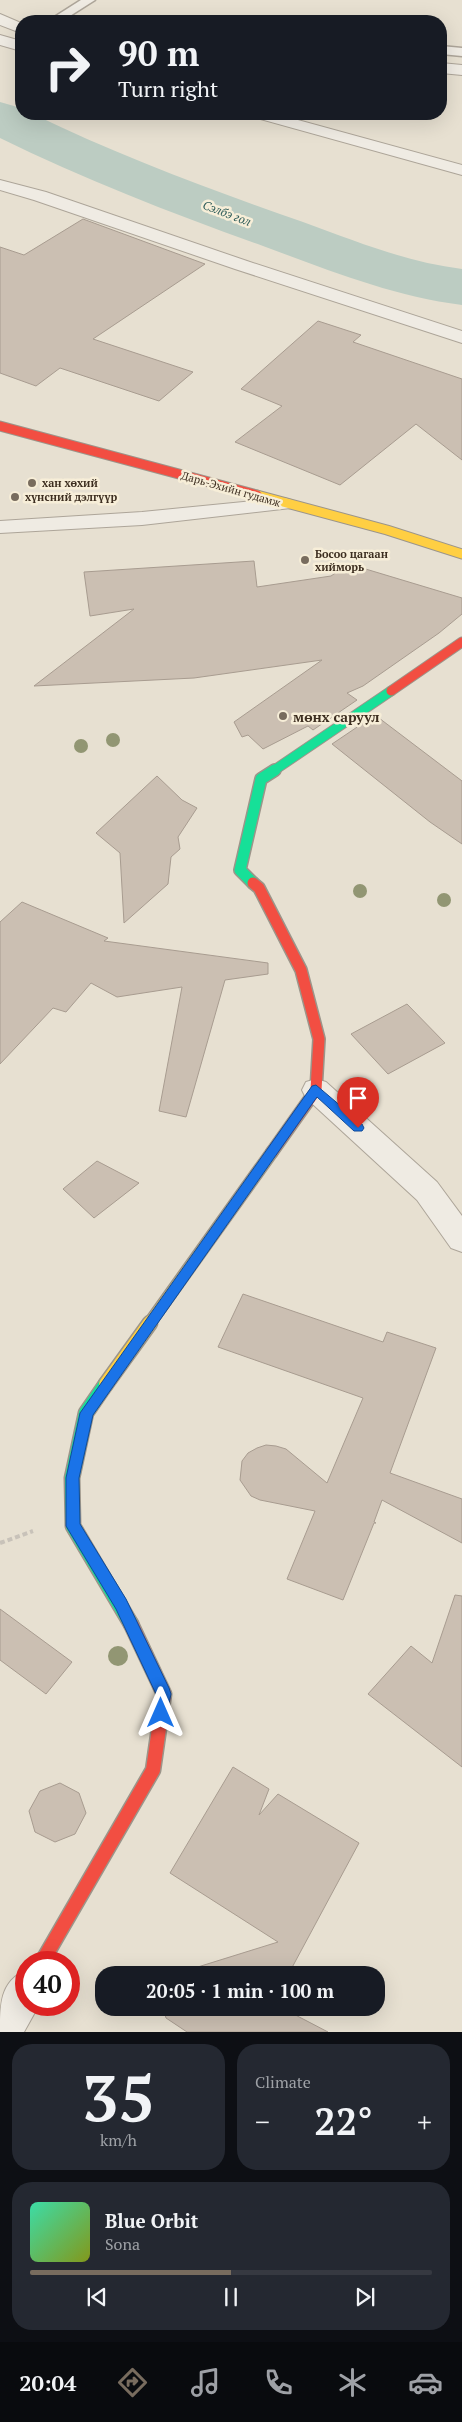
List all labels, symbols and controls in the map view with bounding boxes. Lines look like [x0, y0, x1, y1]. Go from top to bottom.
text: 90 m [118, 30, 199, 76]
icon: right [35, 35, 100, 100]
text: Turn right [118, 74, 218, 103]
water label: Сэлбэ гол [201, 197, 253, 229]
street label: Дарь-Эхийн гудамж [180, 468, 282, 510]
place label: хан хөхий [42, 476, 98, 490]
marker: хан хөхий [26, 477, 38, 489]
place label: хүнсний дэлгүүр [25, 490, 118, 504]
marker: хүнсний дэлгүүр [9, 491, 21, 503]
place label: Босоо цагаан хийморь [315, 547, 388, 574]
marker: Босоо цагаан хийморь [299, 554, 311, 566]
place label: мөнх саруул [293, 707, 380, 726]
marker: мөнх саруул [277, 710, 289, 722]
pin [337, 1077, 379, 1128]
icon: arrive [344, 1084, 372, 1112]
position arrow [134, 1686, 186, 1738]
speed limit sign: 40 [15, 1951, 80, 2016]
text: 20:05 · 1 min · 100 m [146, 1978, 334, 2003]
text: 35 [82, 2053, 155, 2140]
text: Climate [255, 2071, 311, 2093]
text: 22° [314, 2096, 373, 2146]
text: − [255, 2103, 270, 2140]
text: + [417, 2103, 432, 2140]
text: km/h [100, 2129, 137, 2151]
text: Blue Orbit [105, 2208, 198, 2233]
text: Sona [105, 2233, 140, 2255]
icon: previous [83, 2283, 111, 2311]
icon: pause [217, 2283, 245, 2311]
icon: next [351, 2283, 379, 2311]
icon: directions [115, 2365, 150, 2400]
icon: music [188, 2365, 223, 2400]
icon: phone [261, 2365, 296, 2400]
icon: climate [335, 2365, 370, 2400]
icon: car [408, 2365, 443, 2400]
text: 20:04 [19, 2368, 76, 2397]

